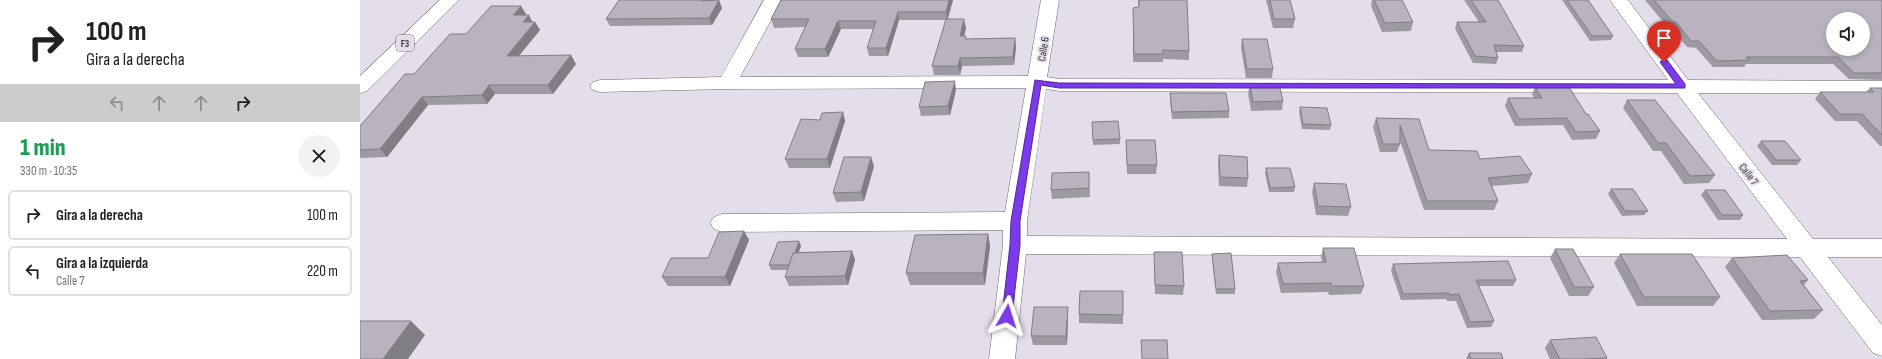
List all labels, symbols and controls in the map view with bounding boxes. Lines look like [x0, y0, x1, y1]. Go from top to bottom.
map controls [1826, 12, 1870, 56]
button: sound [1826, 12, 1870, 56]
text: 100 m [86, 15, 147, 48]
icon: right [20, 16, 72, 68]
pin [1647, 21, 1681, 62]
icon: arrive [1653, 27, 1675, 49]
road number: F3 [396, 35, 414, 51]
street label: Calle 6 [1035, 36, 1052, 62]
text: Gira a la derecha [86, 49, 185, 70]
icon: left [106, 92, 128, 114]
icon: ahead [148, 92, 170, 114]
icon: ahead [190, 92, 212, 114]
icon: right [232, 92, 254, 114]
text: 1 min [20, 133, 66, 162]
button: close [298, 135, 340, 177]
street label: Calle 7 [1736, 161, 1761, 188]
text: 330 m · 10:35 [20, 163, 77, 179]
icon: right [22, 204, 44, 226]
text: Gira a la derecha [56, 206, 143, 225]
text: 100 m [307, 206, 338, 225]
text: Gira a la izquierda [56, 254, 148, 273]
icon: left [22, 260, 44, 282]
text: 220 m [307, 262, 338, 281]
text: Calle 7 [56, 273, 84, 289]
position arrow [986, 295, 1028, 337]

